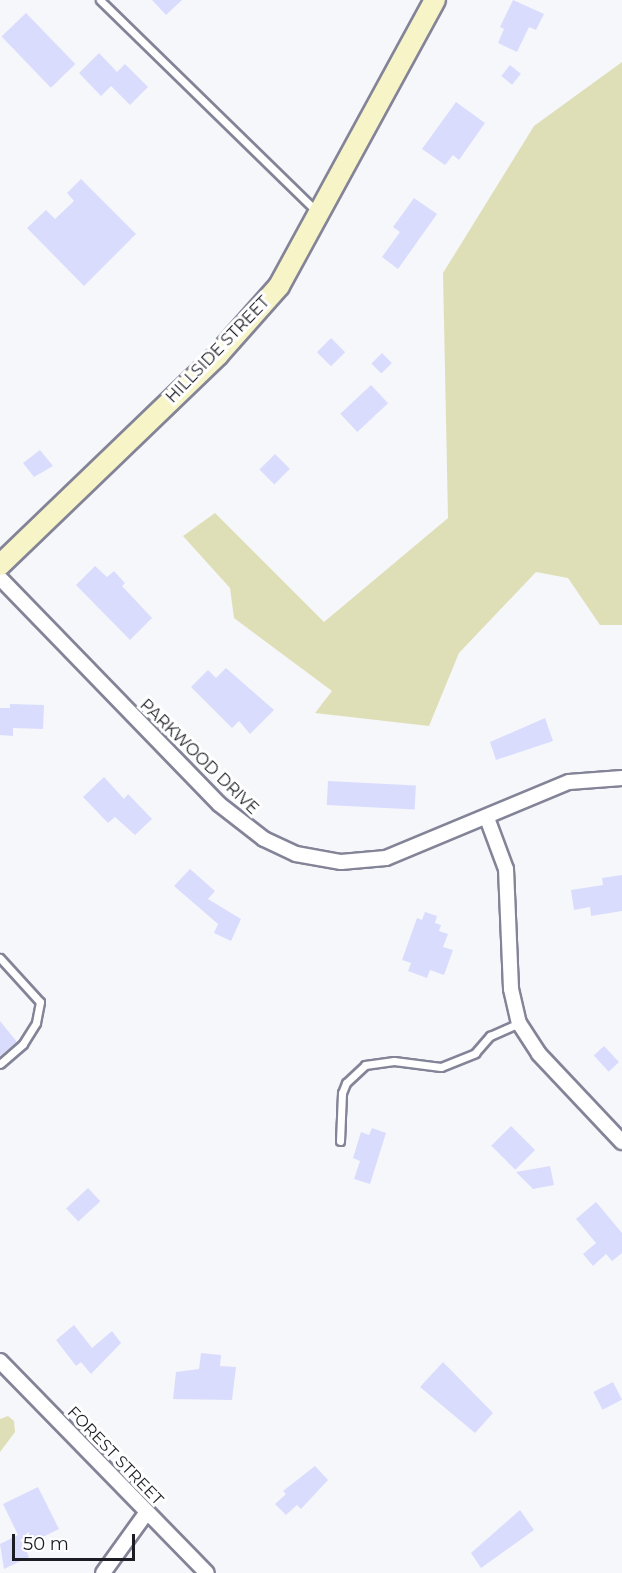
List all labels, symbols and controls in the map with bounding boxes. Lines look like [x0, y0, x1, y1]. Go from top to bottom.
street label: HILLSIDE STREET [162, 293, 274, 407]
street label: PARKWOOD DRIVE [136, 695, 262, 819]
street label: FOREST STREET [63, 1403, 167, 1509]
scale bar [15, 1522, 138, 1560]
text: 50 m [23, 1533, 69, 1555]

